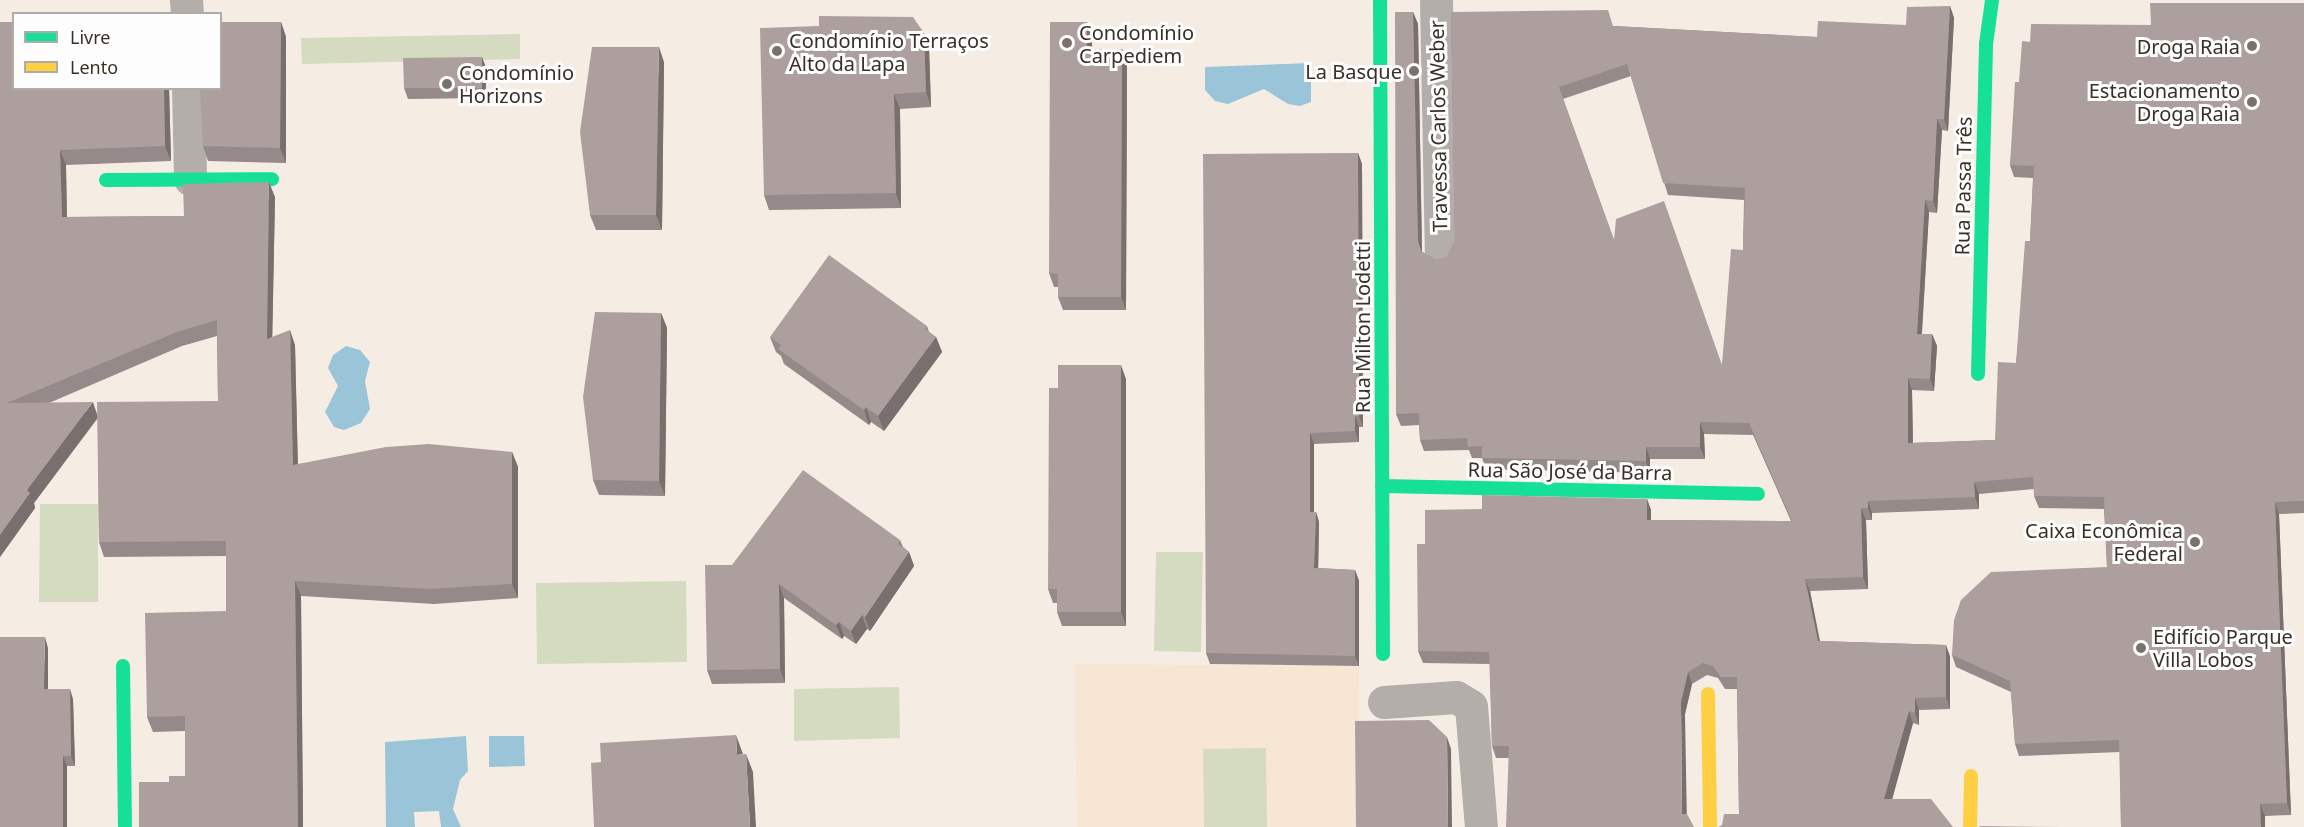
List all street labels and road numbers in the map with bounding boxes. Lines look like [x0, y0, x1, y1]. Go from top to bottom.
street label: Travessa Carlos Weber [1424, 20, 1452, 232]
street label: Rua Passa Três [1950, 116, 1976, 256]
street label: Rua Milton Lodetti [1350, 241, 1374, 413]
street label: Rua São José da Barra [1467, 457, 1673, 485]

